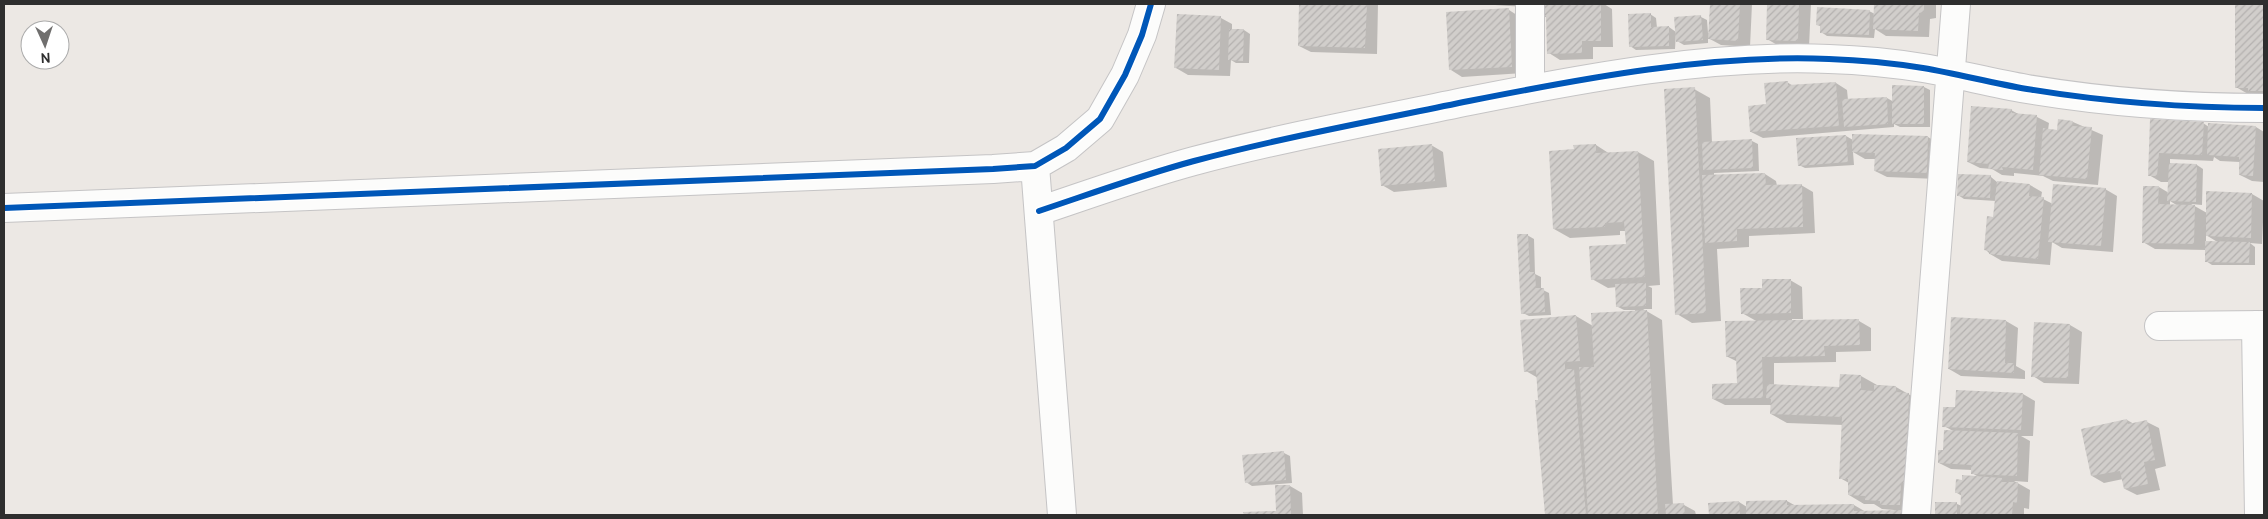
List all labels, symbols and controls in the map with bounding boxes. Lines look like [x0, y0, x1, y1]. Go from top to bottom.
north arrow [20, 20, 70, 70]
text: N [40, 49, 51, 67]

